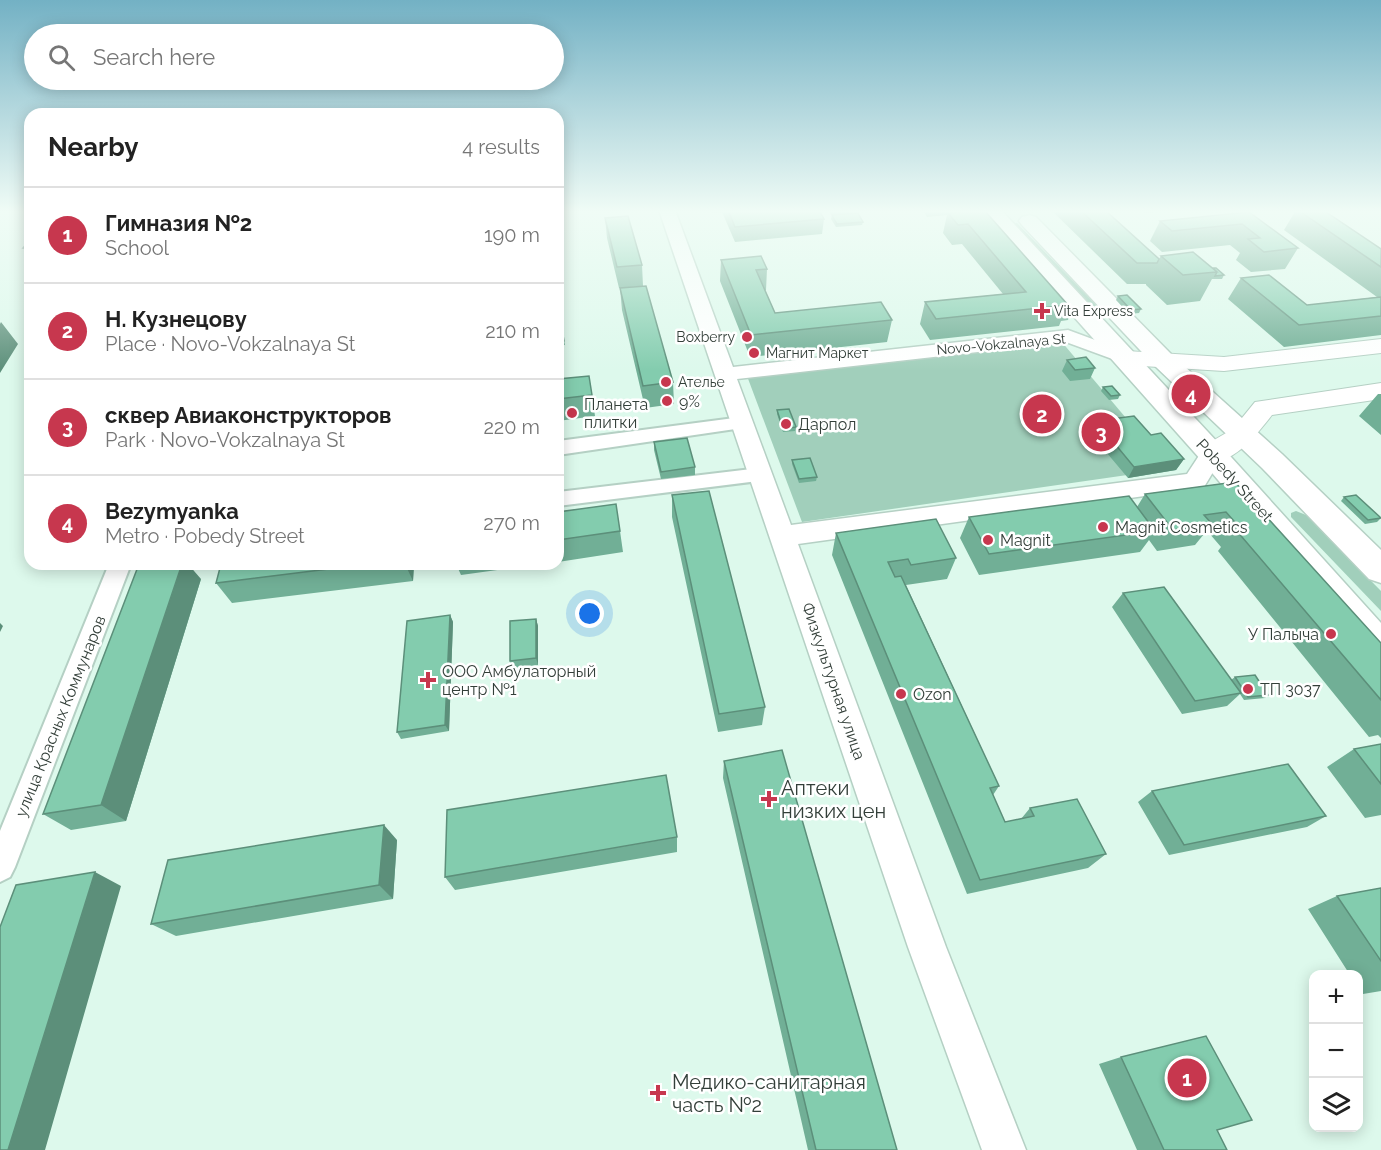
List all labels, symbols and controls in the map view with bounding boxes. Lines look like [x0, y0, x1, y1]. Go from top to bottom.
search box [24, 24, 564, 90]
icon: search [45, 41, 78, 74]
text: Search here [93, 44, 215, 70]
text: Nearby [48, 132, 138, 162]
text: 4 results [462, 135, 540, 159]
text: Гимназия №2 [105, 210, 252, 236]
text: 1 [63, 223, 72, 247]
text: 190 m [484, 223, 540, 247]
text: School [105, 236, 169, 260]
place label: Vita Express [1054, 303, 1133, 319]
marker: Vita Express [1035, 304, 1049, 318]
text: Н. Кузнецову [105, 306, 247, 332]
text: 2 [62, 319, 73, 343]
text: 210 m [485, 319, 540, 343]
place label: Boxberry [676, 329, 735, 345]
marker: Boxberry [740, 330, 754, 344]
street label: Novo-Vokzalnaya St [936, 330, 1067, 358]
text: Place · Novo-Vokzalnaya St [105, 332, 356, 356]
place label: Магнит Маркет [766, 345, 869, 361]
marker: Магнит Маркет [747, 346, 761, 360]
pin: 4 [1172, 372, 1210, 416]
place label: Ателье [678, 374, 725, 390]
marker: Ателье [659, 375, 673, 389]
place label: 9% [679, 392, 700, 411]
pin: 2 [1022, 392, 1062, 436]
marker: 9% [660, 394, 674, 408]
place label: Планета плитки [584, 395, 648, 432]
text: сквер Авиаконструкторов [105, 402, 392, 428]
marker: Планета плитки [565, 406, 579, 420]
pin: 3 [1082, 410, 1120, 454]
text: 3 [62, 415, 73, 439]
text: 220 m [483, 415, 540, 439]
place label: Дарпол [798, 415, 856, 434]
marker: Дарпол [779, 417, 793, 431]
text: Park · Novo-Vokzalnaya St [105, 428, 345, 452]
street label: Pobedy Street [1192, 435, 1277, 526]
text: Bezymyanka [105, 498, 239, 524]
text: 4 [62, 511, 73, 535]
text: 270 m [483, 511, 540, 535]
place label: Magnit Cosmetics [1115, 518, 1248, 537]
marker: Magnit Cosmetics [1096, 520, 1110, 534]
text: Metro · Pobedy Street [105, 524, 305, 548]
place label: Magnit [1000, 531, 1051, 550]
marker: Magnit [981, 533, 995, 547]
your location [575, 599, 604, 628]
street label: Физкультурная улица [798, 600, 869, 762]
street label: улица Красных Коммунаров [11, 613, 110, 820]
place label: У Палыча [1248, 625, 1319, 644]
marker: У Палыча [1324, 627, 1338, 641]
place label: ООО Амбулаторный центр №1 [442, 662, 596, 699]
marker: ООО Амбулаторный центр №1 [419, 671, 437, 689]
place label: ТП 3037 [1260, 680, 1321, 699]
marker: ТП 3037 [1241, 682, 1255, 696]
place label: Ozon [913, 685, 952, 704]
marker: Ozon [894, 687, 908, 701]
place label: Аптеки низких цен [781, 776, 886, 823]
marker: Аптеки низких цен [762, 792, 776, 806]
map controls [1309, 970, 1363, 1132]
button: + [1309, 970, 1363, 1024]
button: − [1309, 1024, 1363, 1078]
pin: 1 [1168, 1056, 1206, 1100]
place label: Медико-санитарная часть №2 [672, 1070, 866, 1117]
button: layers [1309, 1078, 1363, 1132]
marker: Медико-санитарная часть №2 [649, 1084, 667, 1102]

